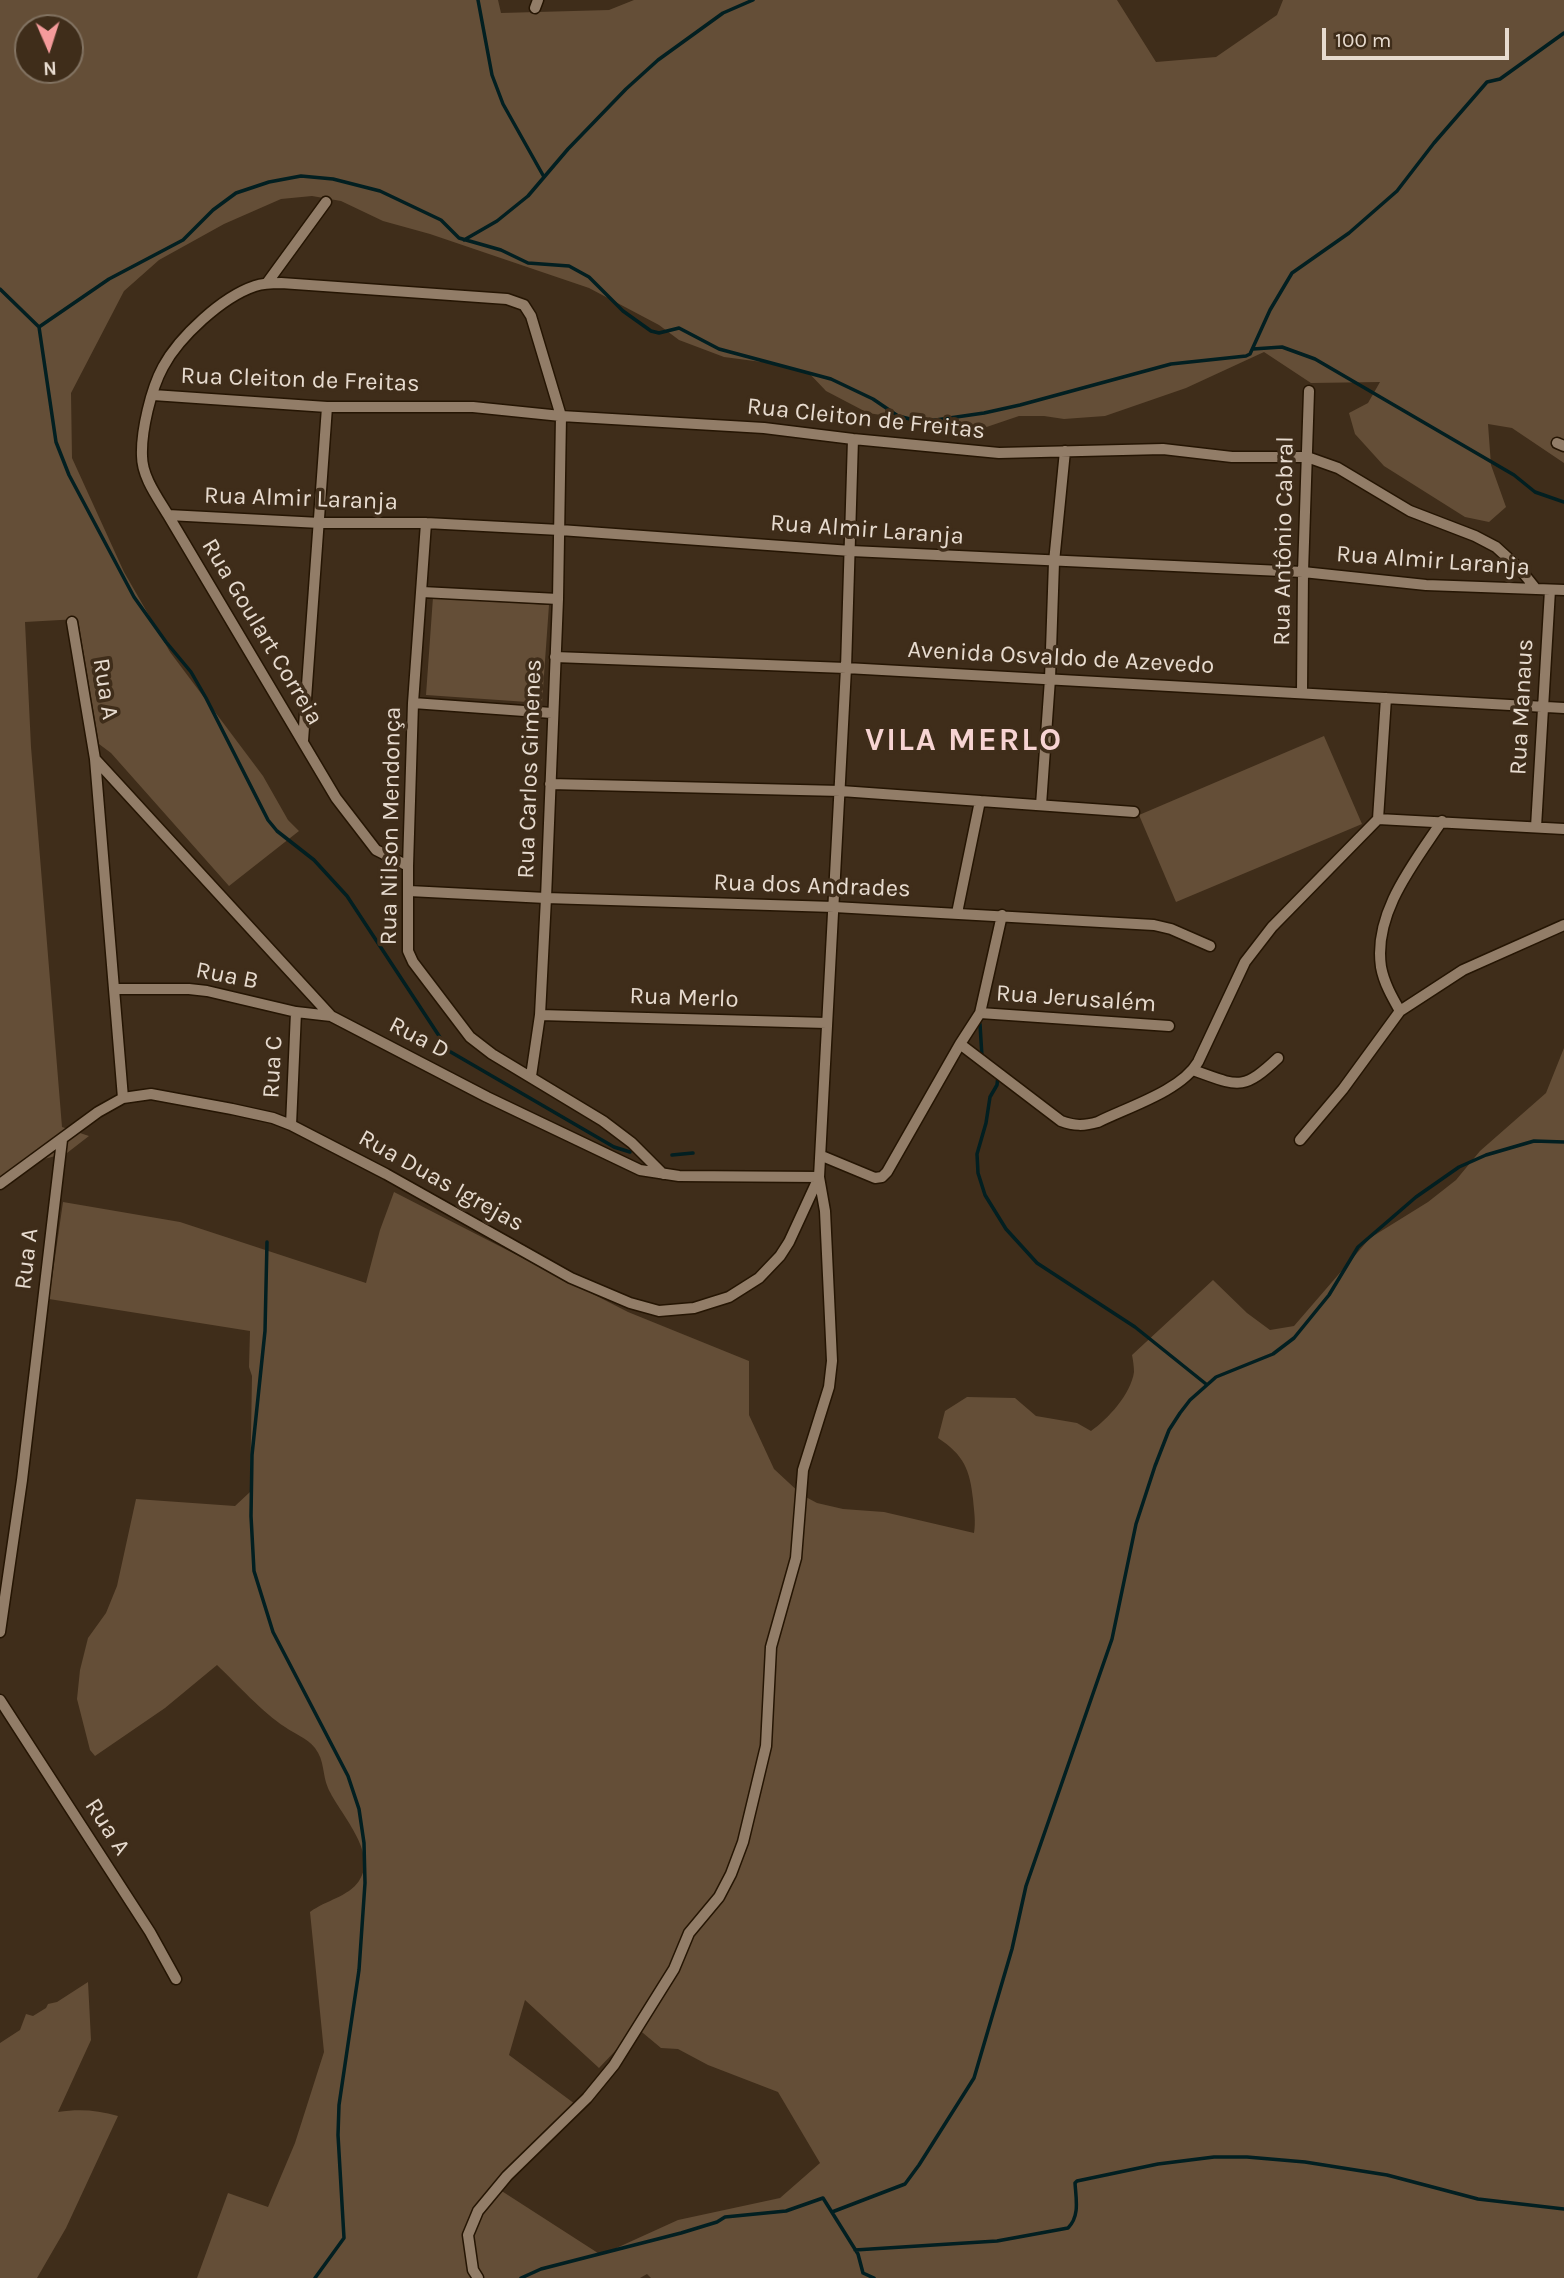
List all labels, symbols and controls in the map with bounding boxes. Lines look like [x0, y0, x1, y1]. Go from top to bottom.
north arrow [14, 14, 84, 84]
scale bar [1326, 14, 1513, 58]
text: 100 m [1335, 28, 1392, 52]
text: N [43, 57, 57, 79]
street label: Rua Cleiton de Freitas [180, 361, 420, 399]
street label: Rua Cleiton de Freitas [746, 392, 986, 446]
street label: Rua Antônio Cabral [1268, 436, 1300, 646]
street label: Rua Almir Laranja [203, 481, 399, 517]
street label: Rua Almir Laranja [769, 509, 965, 551]
street label: Rua Goulart Correia [195, 534, 329, 730]
street label: Rua Almir Laranja [1335, 540, 1531, 582]
street label: Avenida Osvaldo de Azevedo [907, 636, 1215, 680]
street label: Rua Manaus [1504, 638, 1540, 776]
street label: Rua A [86, 656, 124, 722]
street label: Rua Carlos Gimenes [512, 659, 548, 879]
street label: Rua Nilson Mendonça [375, 706, 407, 946]
district label: VILA MERLO [866, 722, 1062, 760]
street label: Rua dos Andrades [713, 868, 911, 904]
street label: Rua B [193, 956, 261, 996]
street label: Rua Jerusalém [995, 979, 1157, 1019]
street label: Rua Merlo [629, 982, 739, 1014]
street label: Rua D [384, 1011, 454, 1065]
street label: Rua C [257, 1035, 289, 1099]
street label: Rua Duas Igrejas [353, 1124, 529, 1238]
street label: Rua A [9, 1227, 45, 1291]
street label: Rua A [78, 1793, 136, 1861]

